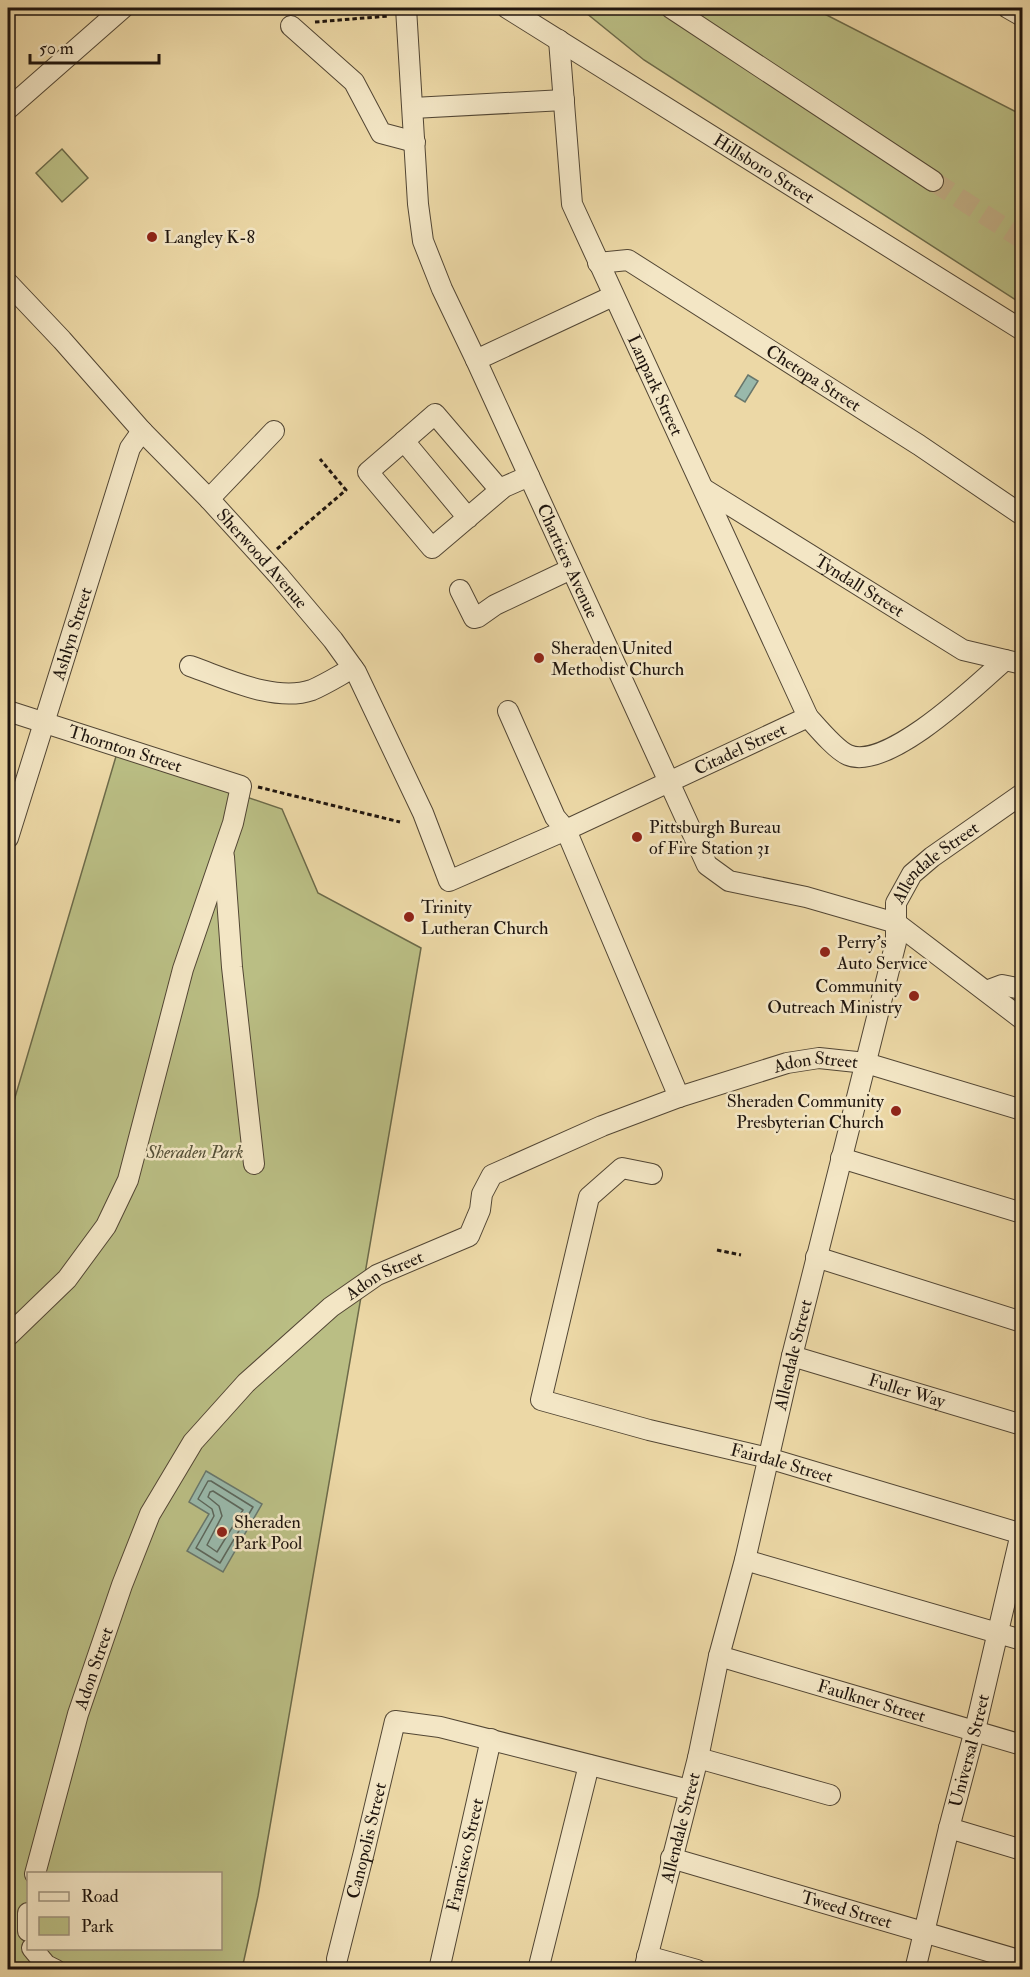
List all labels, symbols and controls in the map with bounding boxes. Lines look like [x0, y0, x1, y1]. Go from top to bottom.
scale bar [30, 27, 159, 65]
text: 50 m [39, 37, 74, 60]
street label: Hillsboro Street [709, 128, 819, 209]
place label: Langley K-8 [164, 226, 255, 249]
marker: Langley K-8 [145, 230, 159, 244]
street label: Lanpark Street [622, 331, 689, 440]
street label: Chetopa Street [762, 339, 866, 417]
street label: Chartiers Avenue [532, 500, 604, 622]
street label: Sherwood Avenue [212, 503, 313, 614]
street label: Tyndall Street [810, 549, 909, 622]
street label: Ashlyn Street [46, 584, 97, 684]
place label: Sheraden United Methodist Church [551, 637, 685, 681]
marker: Sheraden United Methodist Church [532, 651, 546, 665]
street label: Citadel Street [690, 717, 790, 780]
street label: Thornton Street [65, 720, 185, 778]
place label: Pittsburgh Bureau of Fire Station 31 [649, 816, 781, 860]
street label: Allendale Street [886, 816, 983, 909]
marker: Pittsburgh Bureau of Fire Station 31 [630, 830, 644, 844]
place label: Trinity Lutheran Church [421, 896, 549, 940]
marker: Trinity Lutheran Church [402, 910, 416, 924]
place label: Perry's Auto Service [836, 931, 928, 975]
marker: Perry's Auto Service [818, 945, 832, 959]
place label: Community Outreach Ministry [767, 975, 903, 1019]
marker: Community Outreach Ministry [907, 989, 921, 1003]
street label: Adon Street [769, 1046, 859, 1078]
place label: Sheraden Community Presbyterian Church [727, 1090, 885, 1134]
marker: Sheraden Community Presbyterian Church [889, 1104, 903, 1118]
park label: Sheraden Park [145, 1141, 244, 1164]
street label: Adon Street [340, 1245, 427, 1306]
street label: Allendale Street [768, 1297, 817, 1413]
street label: Fuller Way [866, 1368, 949, 1413]
street label: Fairdale Street [728, 1438, 836, 1488]
place label: Sheraden Park Pool [234, 1511, 303, 1555]
marker: Sheraden Park Pool [215, 1525, 229, 1539]
street label: Adon Street [69, 1624, 118, 1713]
street label: Faulkner Street [815, 1674, 928, 1728]
street label: Universal Street [944, 1692, 995, 1810]
street label: Allendale Street [655, 1770, 705, 1886]
street label: Canopolis Street [341, 1780, 392, 1901]
street label: Francisco Street [441, 1796, 489, 1914]
legend [27, 1872, 222, 1950]
text: Road [81, 1885, 119, 1908]
street label: Tweed Street [799, 1885, 895, 1934]
text: Park [81, 1915, 114, 1938]

